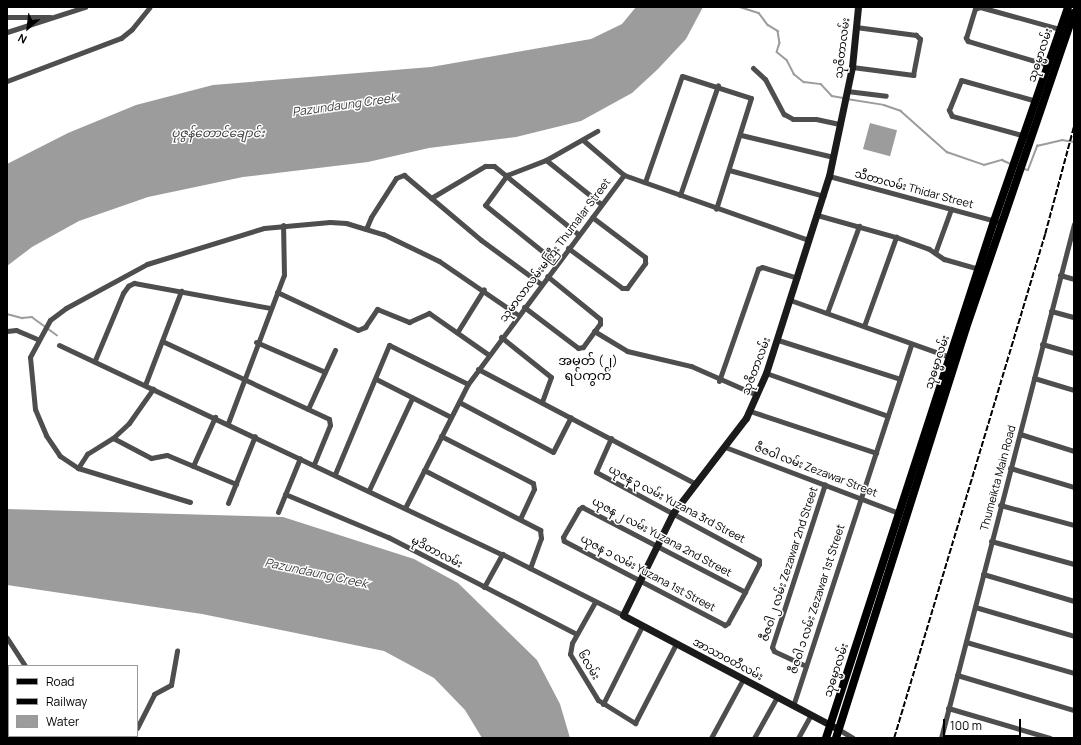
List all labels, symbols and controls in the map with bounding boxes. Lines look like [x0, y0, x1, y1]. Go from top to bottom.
north arrow [8, 8, 48, 48]
street label: သုဇိတာလမ်း [832, 17, 852, 79]
street label: သုဓမ္မာလမ်း [1025, 26, 1055, 84]
text: N [15, 31, 29, 48]
water label: Pazundaung Creek [291, 91, 397, 119]
water label: ပုဇွန်တောင်ချောင်း [171, 126, 265, 140]
street label: သီတာလမ်း Thidar Street [853, 167, 975, 211]
street label: သုမာလာလမ်းမကြီး Thumalar Street [497, 176, 613, 324]
street label: သုဓမ္မာလမ်း [922, 333, 952, 391]
street label: သုဇိတာလမ်း [739, 335, 773, 397]
district label: အမှတ် (၂) ရပ်ကွက် [558, 353, 618, 384]
street label: Thumeikta Main Road [978, 424, 1018, 532]
street label: ဇီဇဝါ လမ်း Zezawar Street [753, 440, 879, 500]
street label: ယုဇန ၃ လမ်း Yuzana 3rd Street [606, 462, 748, 546]
street label: ဇီဇဝါ ၂ လမ်း Zezawar 2nd Street [758, 485, 820, 643]
street label: ယုဇန ၂ လမ်း Yuzana 2nd Street [590, 494, 734, 580]
street label: ဇီဇဝါ ၁ လမ်း Zezawar 1st Street [787, 523, 847, 675]
street label: ယုဇန ၁ လမ်း Yuzana 1st Street [578, 532, 718, 614]
street label: မုဒိတာလမ်း [409, 534, 465, 570]
water label: Pazundaung Creek [263, 555, 369, 591]
street label: အာသာဝတီလမ်း [691, 635, 765, 683]
street label: သုဓမ္မာလမ်း [821, 641, 851, 699]
street label: ၆လမ်း [575, 648, 603, 682]
legend [8, 665, 138, 737]
text: Road [46, 673, 74, 690]
text: Railway [46, 693, 87, 710]
scale bar [945, 711, 1023, 737]
text: Water [46, 713, 79, 730]
text: 100 m [950, 717, 982, 734]

